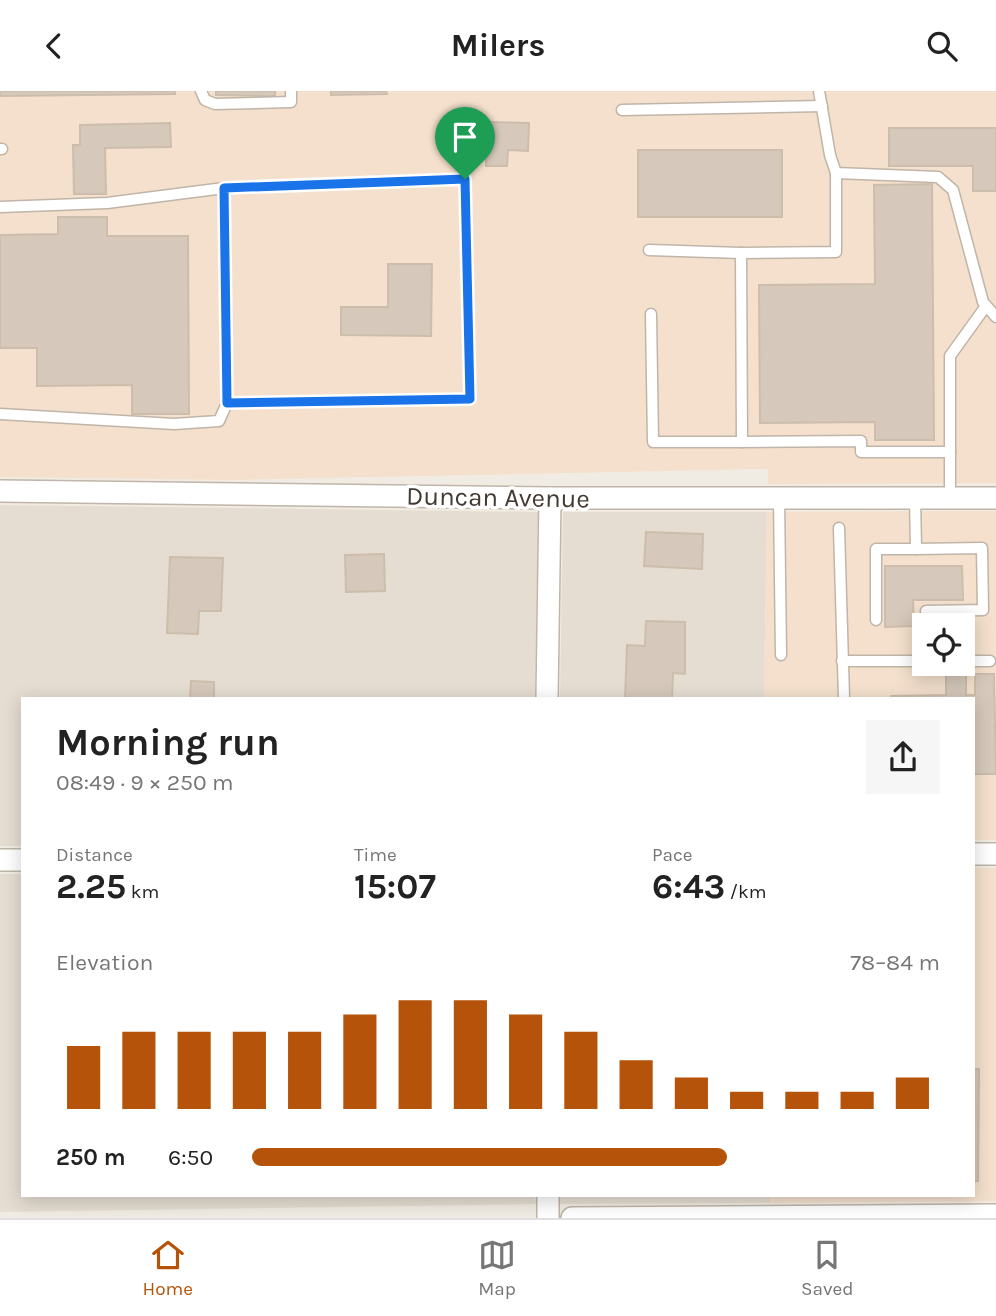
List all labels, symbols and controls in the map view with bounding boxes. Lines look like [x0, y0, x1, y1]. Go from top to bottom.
icon: back [35, 27, 73, 65]
text: Milers [451, 27, 545, 64]
icon: search [923, 27, 961, 65]
pin [435, 107, 495, 179]
icon: arrive [446, 118, 484, 156]
street label: Duncan Avenue [406, 480, 590, 515]
map controls [912, 613, 975, 676]
button: locate [912, 613, 975, 676]
text: Morning run [56, 720, 280, 765]
button: share [866, 720, 940, 794]
text: 08:49 · 9 × 250 m [56, 769, 234, 796]
text: Distance [56, 844, 133, 866]
text: Time [354, 844, 397, 866]
text: Pace [652, 844, 693, 866]
text: 2.25 [56, 866, 126, 907]
text: 15:07 [354, 866, 436, 907]
text: 6:43 [652, 866, 725, 907]
text: km [126, 881, 159, 903]
text: /km [725, 881, 766, 903]
text: Elevation [56, 949, 153, 976]
text: 78–84 m [850, 949, 940, 976]
text: 250 m [56, 1144, 126, 1171]
text: 6:50 [168, 1144, 213, 1171]
tab: Home [142, 1236, 193, 1300]
tab: Map [478, 1236, 516, 1300]
tab: Saved [801, 1236, 854, 1300]

